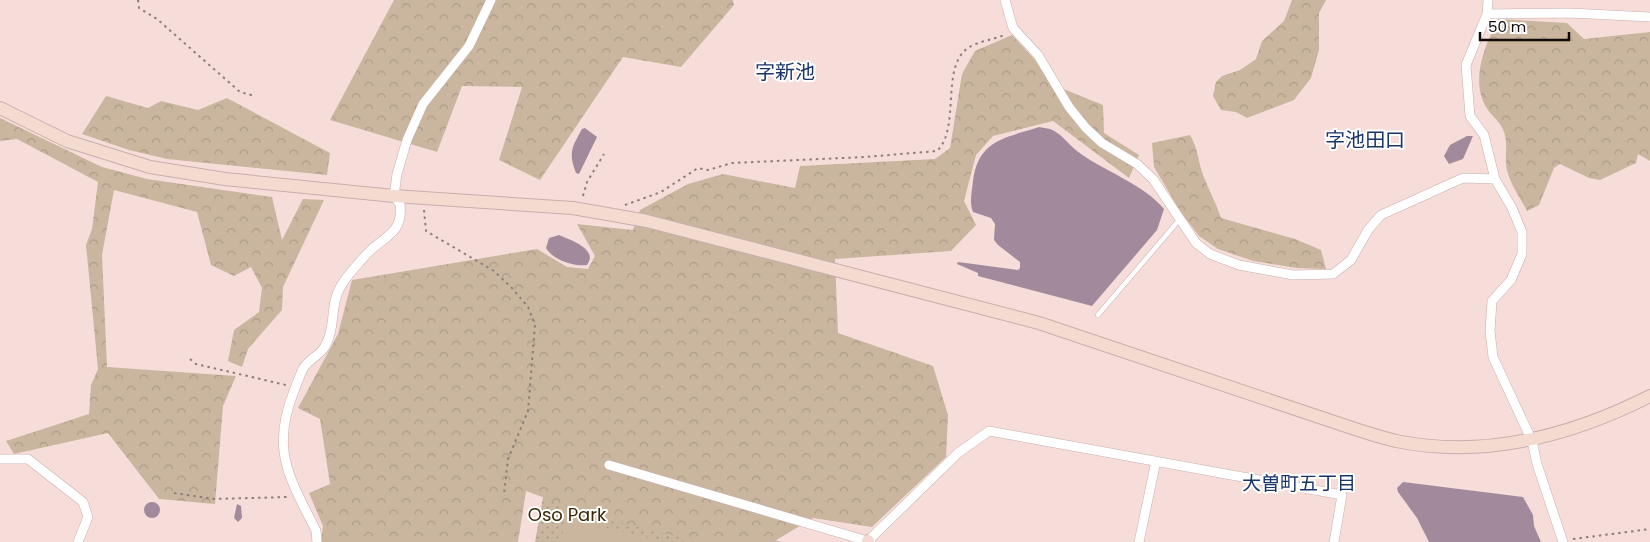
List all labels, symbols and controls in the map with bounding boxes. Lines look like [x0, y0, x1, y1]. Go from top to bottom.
scale bar [1480, 10, 1569, 42]
text: 50 m [1488, 16, 1526, 37]
district label: 字新池 [755, 58, 815, 86]
district label: 字池田口 [1325, 126, 1405, 154]
district label: 大曽町五丁目 [1242, 470, 1356, 497]
park label: Oso Park [528, 502, 607, 527]

